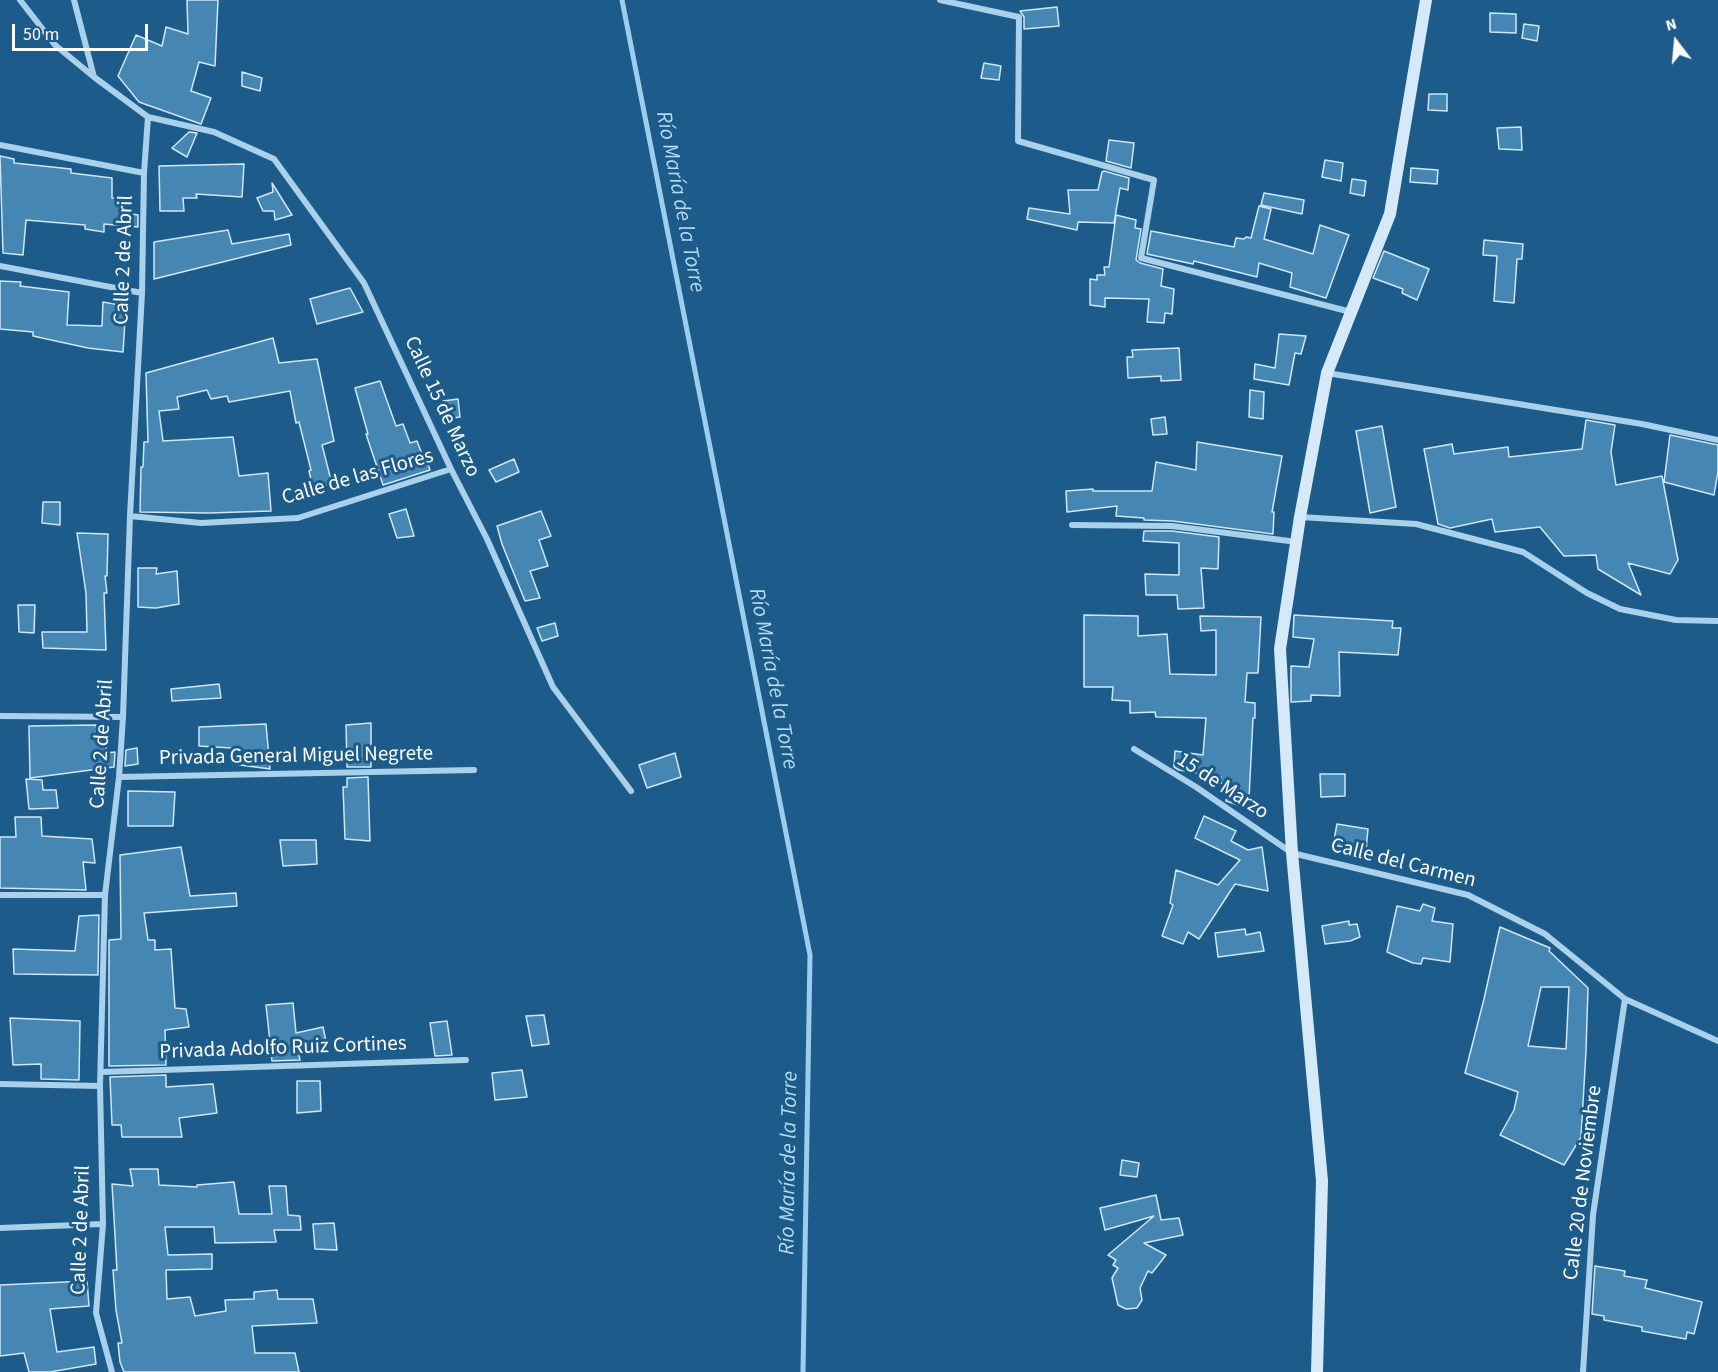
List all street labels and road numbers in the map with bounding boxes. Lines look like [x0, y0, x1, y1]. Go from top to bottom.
street label: Calle 2 de Abril [110, 195, 140, 325]
street label: Calle 15 de Marzo [397, 333, 485, 481]
street label: Calle de las Flores [279, 444, 437, 512]
street label: Calle 2 de Abril [86, 678, 120, 810]
street label: Privada General Miguel Negrete [159, 742, 433, 772]
street label: 15 de Marzo [1171, 748, 1273, 826]
street label: Calle del Carmen [1328, 834, 1478, 894]
street label: Privada Adolfo Ruiz Cortines [159, 1032, 407, 1066]
street label: Calle 20 de Noviembre [1560, 1084, 1608, 1282]
street label: Calle 2 de Abril [67, 1165, 97, 1295]

